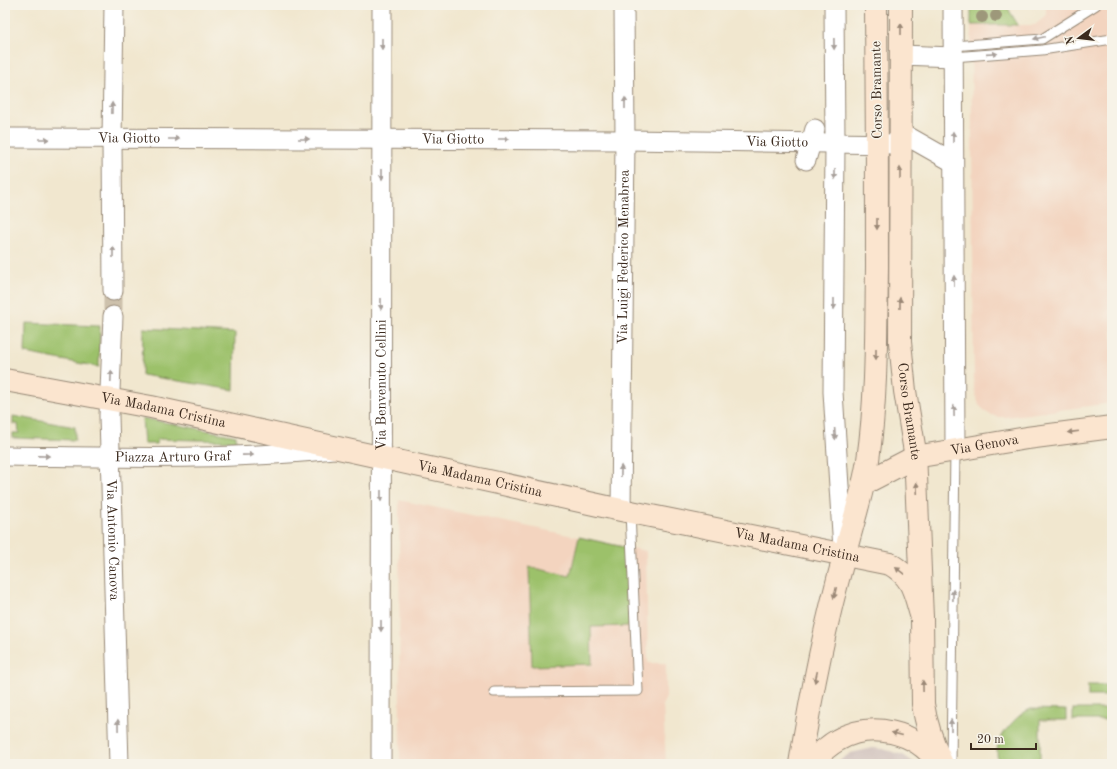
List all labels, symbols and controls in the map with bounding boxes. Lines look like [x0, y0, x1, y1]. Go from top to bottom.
north arrow [1059, 18, 1099, 58]
one-way arrow [898, 22, 904, 35]
text: N [1064, 34, 1077, 46]
one-way arrow [1033, 36, 1045, 42]
one-way arrow [379, 38, 385, 51]
one-way arrow [831, 38, 837, 51]
street label: Corso Bramante [869, 41, 885, 139]
one-way arrow [986, 50, 998, 57]
one-way arrow [622, 96, 628, 109]
one-way arrow [109, 102, 116, 114]
one-way arrow [950, 130, 956, 143]
street label: Via Giotto [98, 131, 160, 146]
street label: Via Giotto [422, 132, 484, 147]
street label: Via Giotto [746, 135, 808, 150]
one-way arrow [38, 136, 51, 142]
one-way arrow [168, 136, 181, 142]
one-way arrow [298, 136, 311, 142]
one-way arrow [498, 136, 511, 142]
one-way arrow [897, 166, 903, 179]
one-way arrow [379, 168, 385, 181]
one-way arrow [832, 168, 838, 181]
street label: Via Luigi Federico Menabrea [616, 169, 632, 345]
one-way arrow [874, 218, 880, 231]
one-way arrow [110, 245, 116, 258]
one-way arrow [951, 274, 957, 287]
one-way arrow [897, 296, 903, 309]
one-way arrow [378, 298, 384, 311]
one-way arrow [831, 298, 837, 311]
street label: Via Benvenuto Cellini [374, 319, 389, 451]
one-way arrow [873, 348, 879, 361]
street label: Corso Bramante [895, 362, 922, 460]
one-way arrow [108, 370, 115, 382]
street label: Via Madama Cristina [99, 391, 227, 430]
one-way arrow [951, 404, 957, 417]
one-way arrow [832, 428, 839, 440]
one-way arrow [1067, 429, 1079, 436]
street label: Via Genova [949, 433, 1020, 458]
street label: Piazza Arturo Graf [115, 449, 233, 464]
one-way arrow [242, 452, 255, 458]
one-way arrow [38, 453, 51, 459]
street label: Via Madama Cristina [416, 459, 544, 500]
one-way arrow [618, 464, 624, 477]
street label: Via Antonio Canova [104, 479, 121, 601]
one-way arrow [913, 482, 920, 494]
one-way arrow [378, 490, 384, 503]
street label: Via Madama Cristina [733, 526, 861, 565]
one-way arrow [895, 567, 906, 575]
one-way arrow [832, 587, 838, 599]
one-way arrow [950, 588, 956, 601]
one-way arrow [378, 620, 384, 633]
one-way arrow [813, 671, 819, 683]
one-way arrow [920, 679, 926, 692]
one-way arrow [115, 718, 121, 731]
one-way arrow [948, 718, 954, 731]
scale bar [971, 725, 1036, 751]
one-way arrow [890, 730, 903, 736]
text: 20 m [977, 734, 1004, 746]

